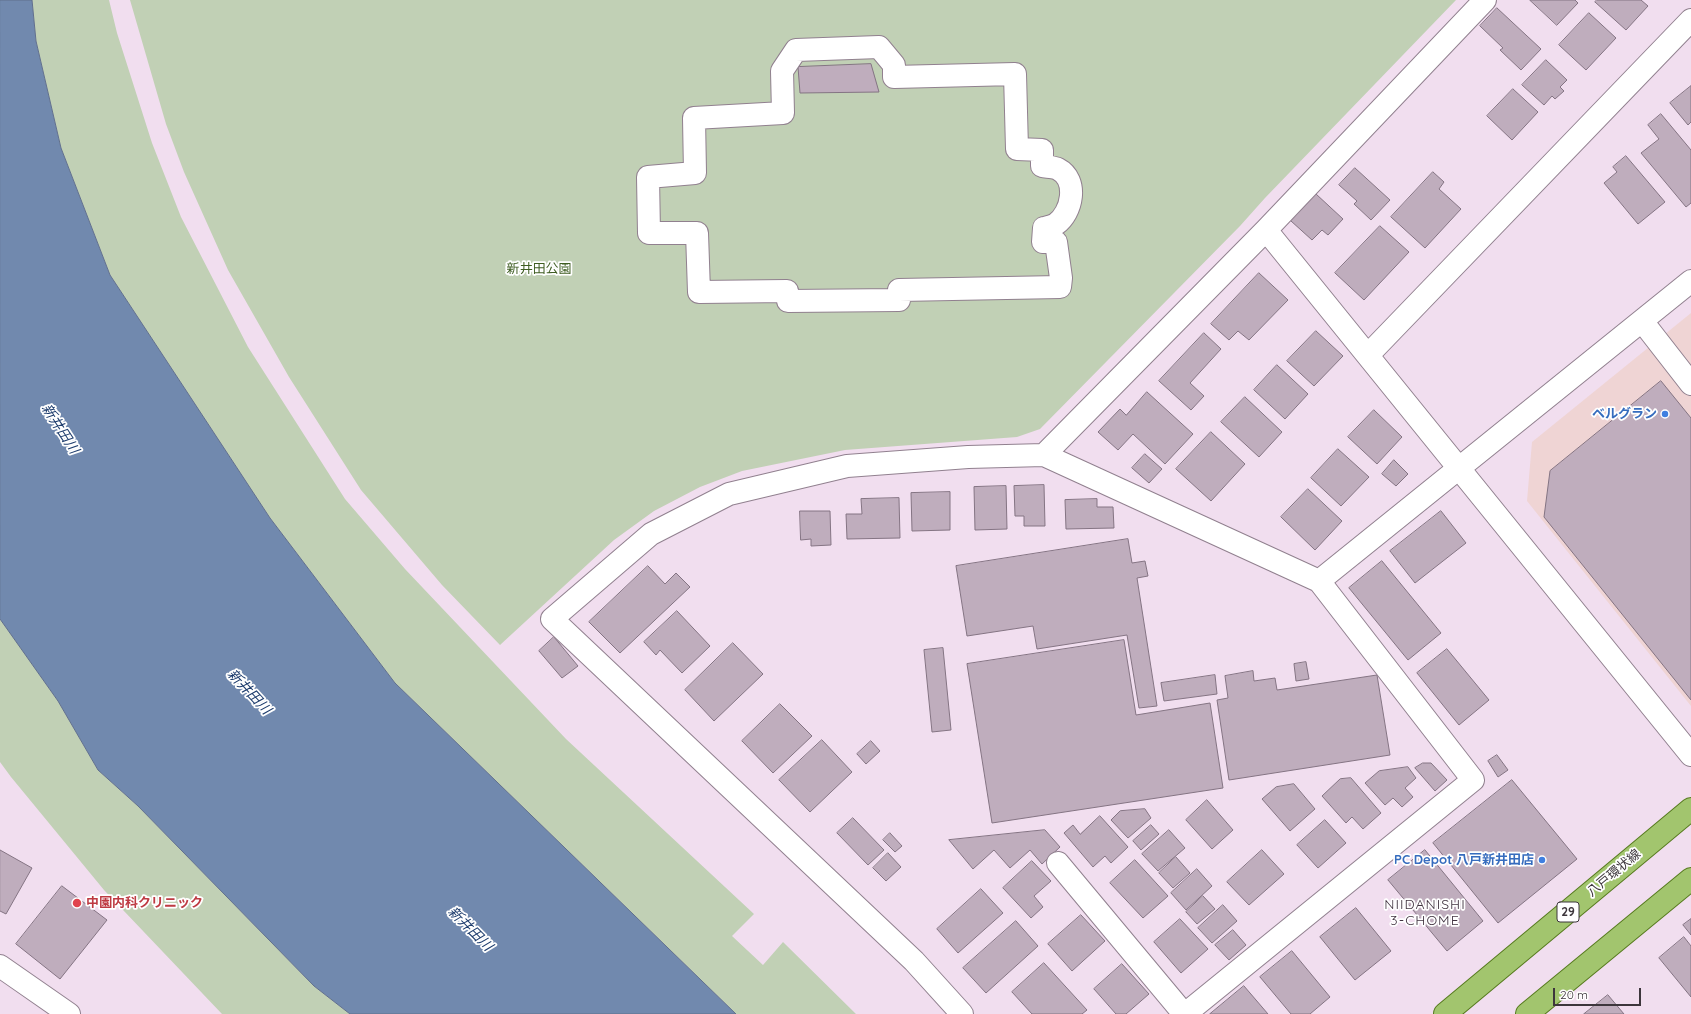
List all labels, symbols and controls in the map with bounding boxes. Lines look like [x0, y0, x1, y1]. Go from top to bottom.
park label: 新井田公園 [507, 261, 571, 277]
water label: 新井田川 [38, 401, 82, 457]
place label: ベルグラン [1592, 406, 1657, 422]
marker: ベルグラン [1660, 409, 1670, 419]
water label: 新井田川 [224, 666, 274, 718]
street label: 八戸環状線 [1584, 846, 1644, 900]
place label: PC Depot 八戸新井田店 [1394, 852, 1534, 868]
marker: PC Depot 八戸新井田店 [1537, 855, 1547, 865]
place label: 中園内科クリニック [86, 895, 203, 911]
marker: 中園内科クリニック [71, 897, 83, 909]
district label: NIIDANISHI 3-CHOME [1384, 897, 1466, 930]
road number: 29 [1557, 902, 1579, 922]
water label: 新井田川 [444, 903, 496, 955]
scale bar [1555, 980, 1643, 1006]
text: 20 m [1560, 987, 1588, 1002]

